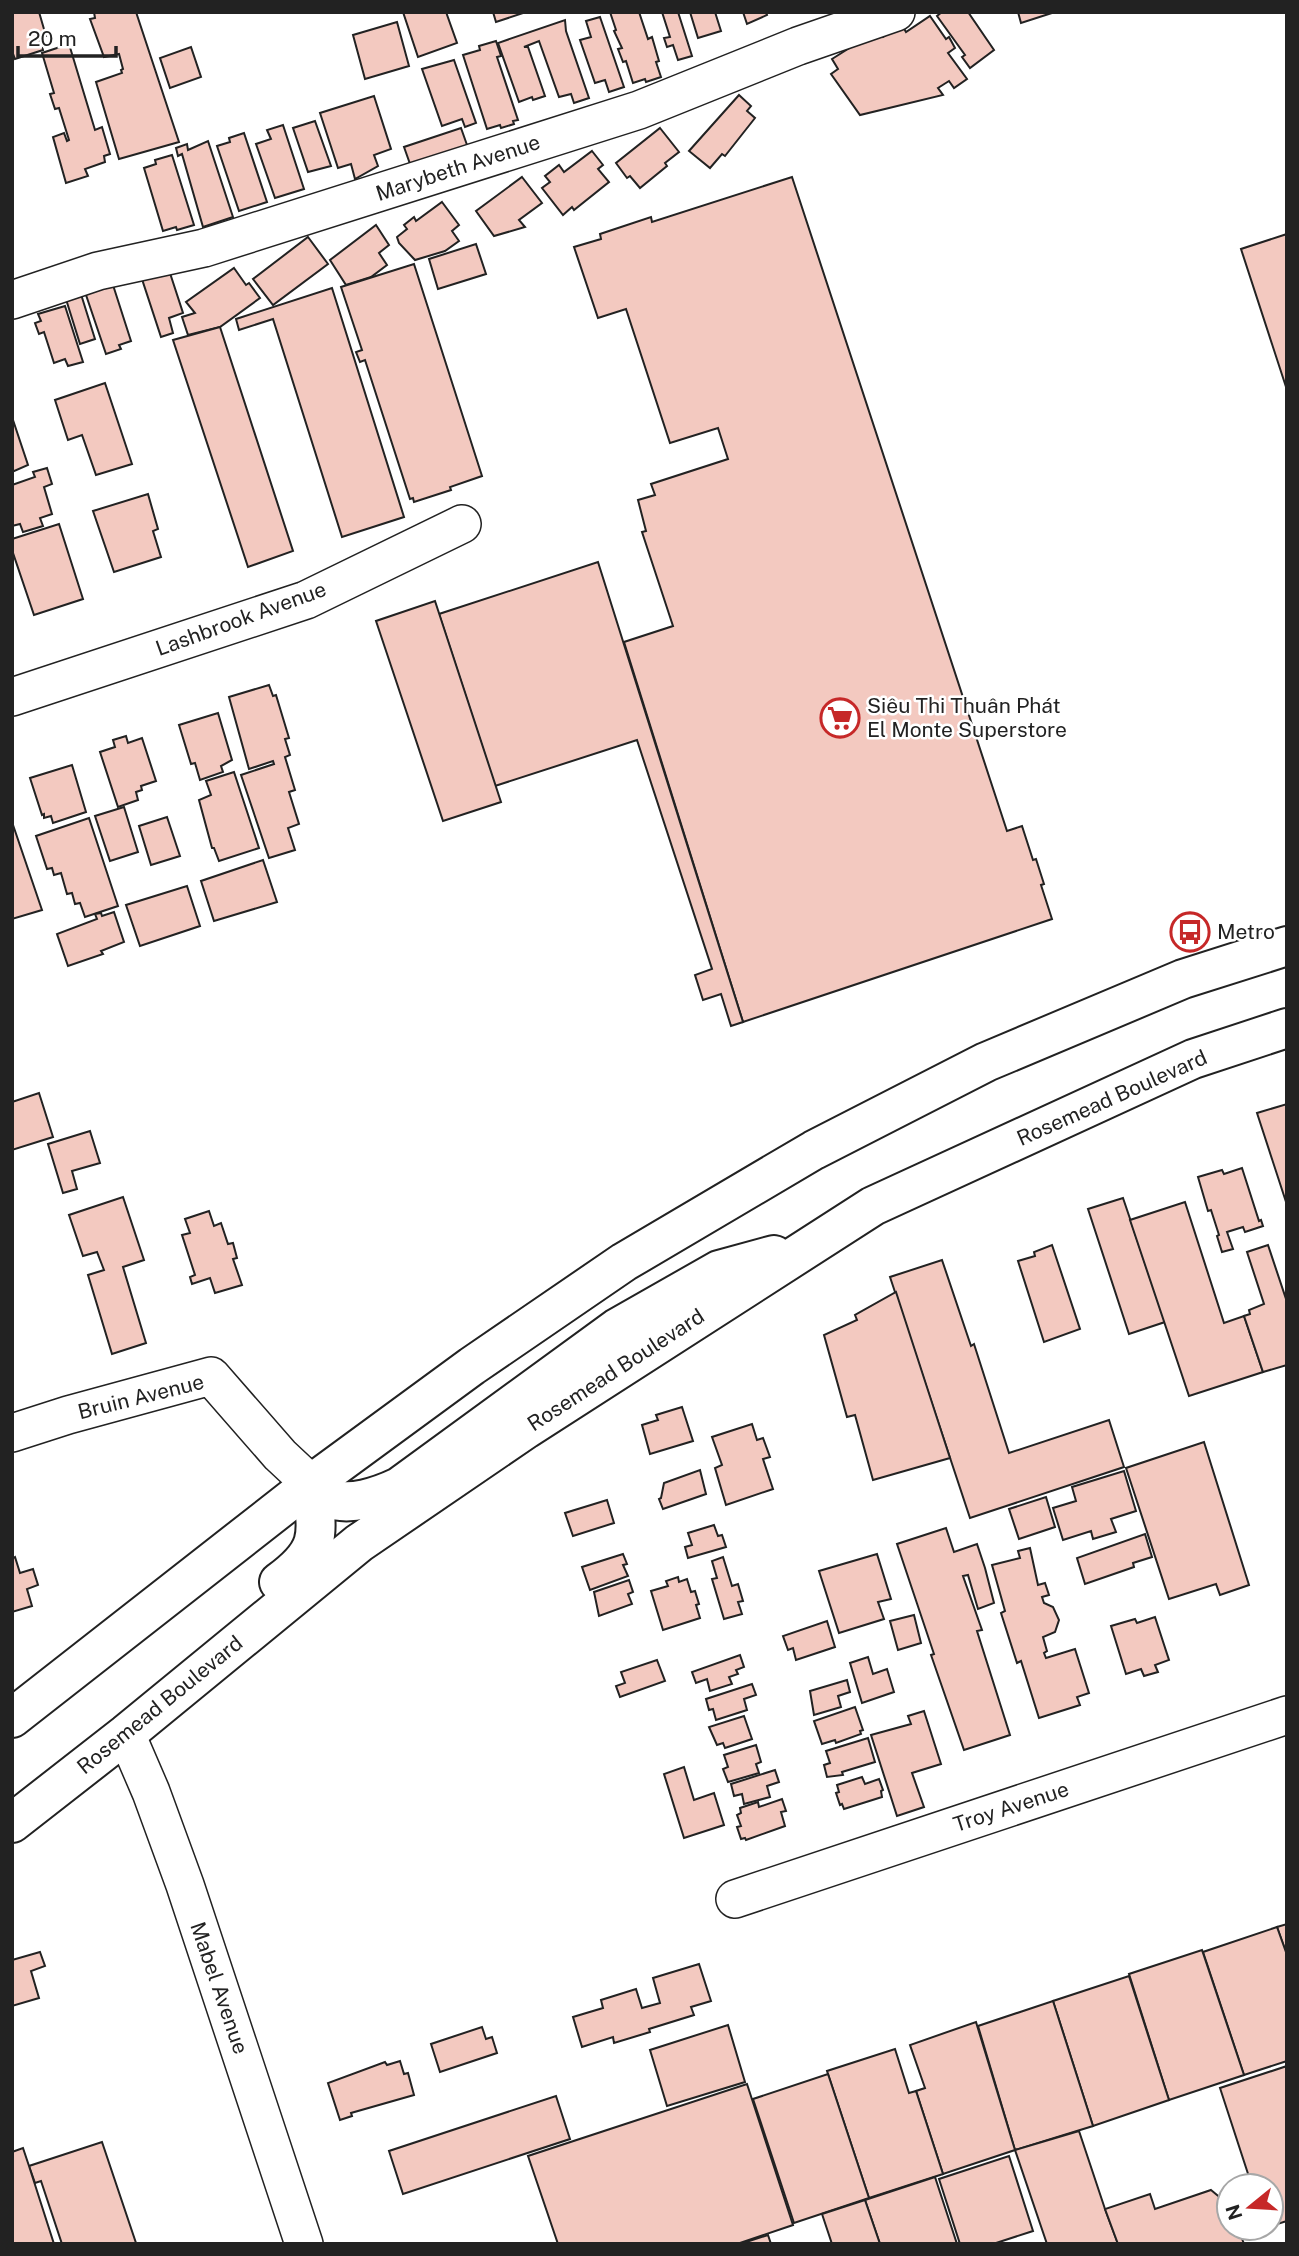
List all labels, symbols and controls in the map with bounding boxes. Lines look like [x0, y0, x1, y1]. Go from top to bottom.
scale bar [18, 14, 116, 58]
text: 20 m [28, 26, 77, 51]
street label: Marybeth Avenue [373, 129, 543, 206]
street label: Lashbrook Avenue [152, 576, 329, 661]
place label: Siêu Thi Thuân Phát El Monte Superstore [867, 693, 1067, 742]
supermarket icon: Siêu Thi Thuân Phát El Monte Superstore [819, 697, 861, 739]
bus stop icon: Metro [1169, 911, 1211, 953]
place label: Metro [1217, 919, 1275, 944]
street label: Rosemead Boulevard [1013, 1044, 1211, 1151]
street label: Rosemead Boulevard [523, 1303, 709, 1436]
street label: Bruin Avenue [75, 1369, 207, 1424]
street label: Rosemead Boulevard [72, 1630, 247, 1779]
street label: Troy Avenue [950, 1776, 1072, 1837]
street label: Mabel Avenue [185, 1918, 254, 2057]
north arrow [1215, 2172, 1285, 2242]
text: N [1221, 2202, 1247, 2223]

